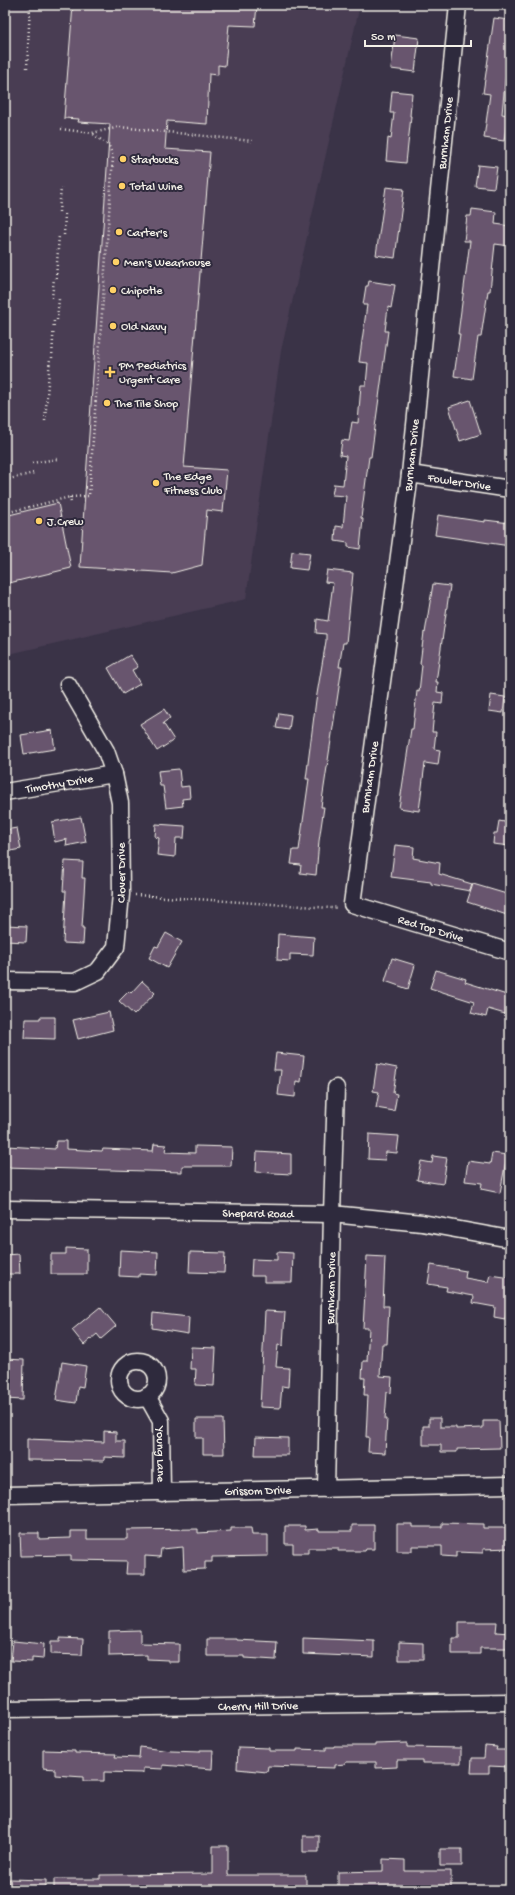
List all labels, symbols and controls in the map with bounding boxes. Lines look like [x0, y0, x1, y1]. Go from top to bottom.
scale bar [365, 22, 471, 48]
text: 50 m [371, 31, 396, 45]
street label: Burnham Drive [436, 96, 458, 171]
marker: Starbucks [118, 154, 128, 164]
place label: Starbucks [131, 154, 179, 168]
marker: Total Wine [117, 181, 127, 191]
place label: Total Wine [129, 181, 183, 195]
marker: Carter's [114, 227, 124, 237]
place label: Carter's [127, 227, 168, 241]
marker: Men's Wearhouse [111, 257, 121, 267]
place label: Men's Wearhouse [124, 257, 212, 271]
marker: Chipotle [108, 285, 118, 295]
place label: Chipotle [121, 285, 163, 299]
marker: Old Navy [108, 321, 118, 331]
place label: Old Navy [121, 321, 167, 335]
place label: PM Pediatrics Urgent Care [118, 360, 187, 388]
marker: PM Pediatrics Urgent Care [104, 366, 116, 378]
marker: The Tile Shop [102, 398, 112, 408]
place label: The Tile Shop [114, 398, 178, 412]
street label: Burnham Drive [402, 418, 424, 493]
place label: The Edge Fitness Club [163, 471, 223, 499]
street label: Fowler Drive [426, 472, 493, 495]
marker: The Edge Fitness Club [151, 478, 161, 488]
marker: J.Crew [34, 516, 44, 526]
place label: J.Crew [47, 516, 84, 530]
street label: Burnham Drive [359, 740, 383, 815]
street label: Timothy Drive [24, 772, 95, 798]
street label: Clover Drive [115, 842, 130, 904]
street label: Red Top Drive [396, 913, 466, 947]
street label: Shepard Road [222, 1207, 295, 1222]
street label: Burnham Drive [325, 1251, 340, 1325]
street label: Young Lane [152, 1425, 167, 1483]
street label: Grissom Drive [224, 1484, 292, 1500]
street label: Cherry Hill Drive [218, 1700, 299, 1715]

